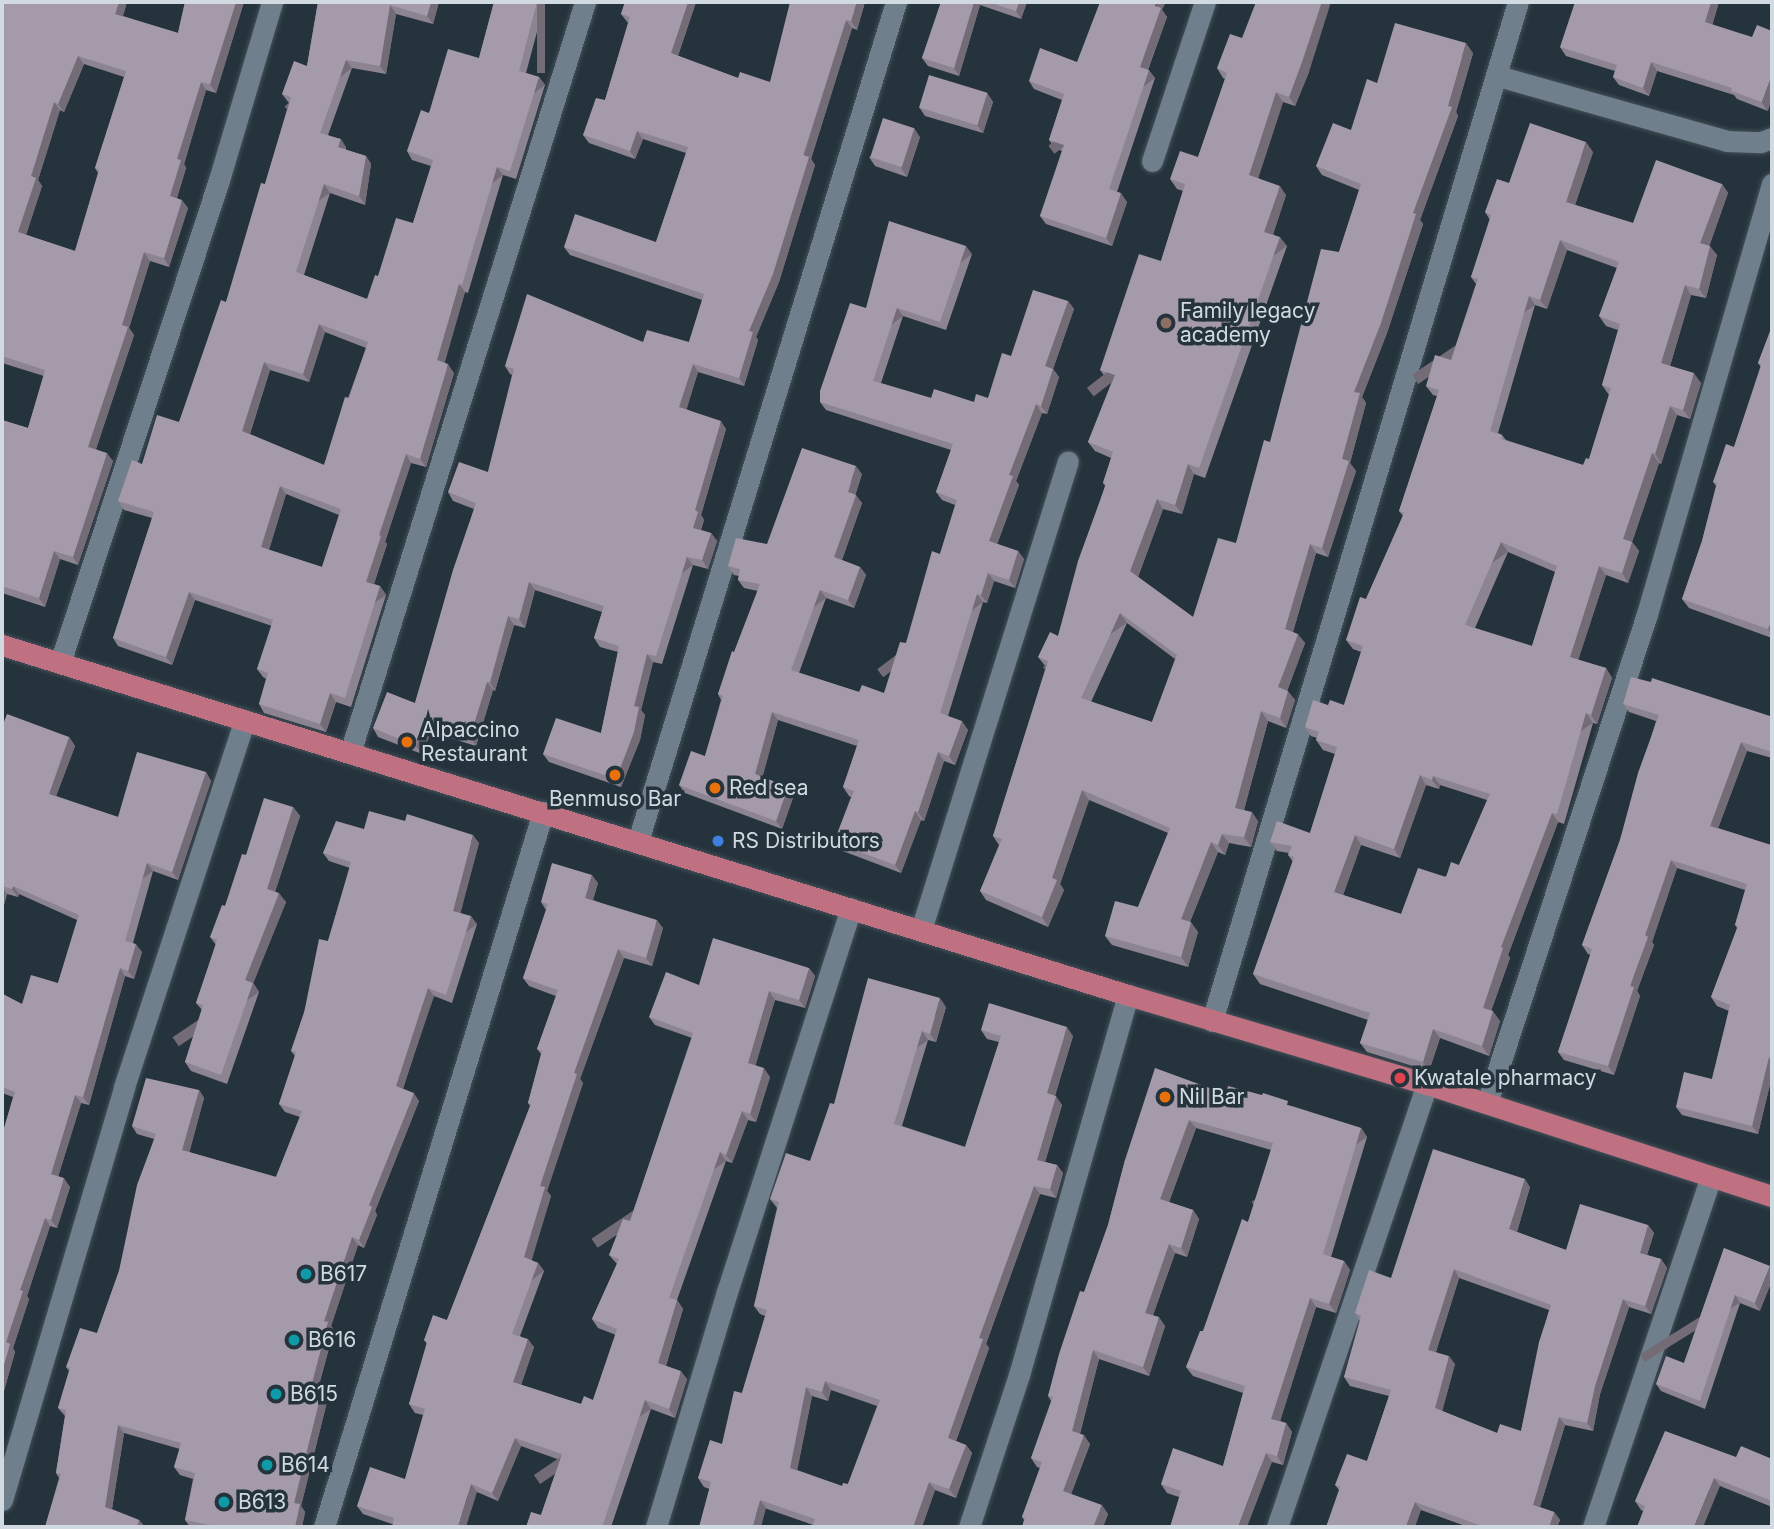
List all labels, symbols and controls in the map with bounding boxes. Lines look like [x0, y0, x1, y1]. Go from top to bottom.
place label: Family legacy academy [1180, 298, 1315, 348]
marker: Family legacy academy [1158, 315, 1174, 331]
place label: Alpaccino Restaurant [421, 717, 528, 767]
marker: Alpaccino Restaurant [399, 734, 415, 750]
marker: Benmuso Bar [607, 767, 623, 783]
place label: Red sea [729, 775, 809, 801]
marker: Red sea [707, 780, 723, 796]
place label: Benmuso Bar [549, 786, 681, 812]
place label: RS Distributors [732, 828, 880, 854]
marker: RS Distributors [710, 833, 726, 849]
place label: Kwatale pharmacy [1414, 1065, 1597, 1091]
marker: Kwatale pharmacy [1392, 1070, 1408, 1086]
place label: Nil Bar [1179, 1084, 1244, 1110]
marker: Nil Bar [1157, 1089, 1173, 1105]
place label: B617 [320, 1261, 367, 1287]
marker: B617 [298, 1266, 314, 1282]
place label: B616 [308, 1327, 356, 1353]
marker: B616 [286, 1332, 302, 1348]
place label: B615 [290, 1381, 338, 1407]
marker: B615 [268, 1386, 284, 1402]
place label: B614 [281, 1452, 330, 1478]
marker: B614 [259, 1457, 275, 1473]
place label: B613 [238, 1489, 286, 1515]
marker: B613 [216, 1494, 232, 1510]

